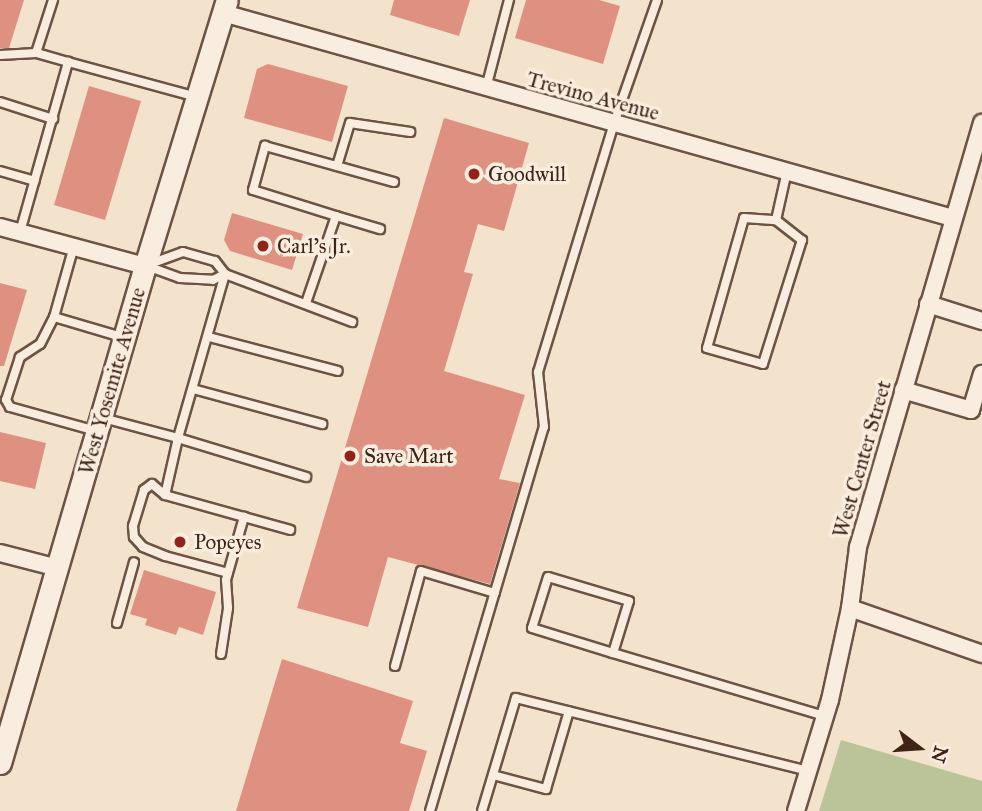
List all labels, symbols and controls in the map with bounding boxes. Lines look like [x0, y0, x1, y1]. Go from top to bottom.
street label: Trevino Avenue [524, 66, 662, 126]
place label: Goodwill [488, 161, 566, 187]
marker: Goodwill [466, 166, 482, 182]
place label: Carl's Jr. [277, 233, 351, 259]
marker: Carl's Jr. [255, 238, 271, 254]
street label: West Yosemite Avenue [73, 284, 151, 478]
street label: West Center Street [827, 377, 897, 541]
place label: Save Mart [364, 443, 454, 469]
marker: Save Mart [342, 448, 358, 464]
place label: Popeyes [194, 529, 261, 555]
marker: Popeyes [172, 534, 188, 550]
north arrow [884, 713, 954, 783]
text: N [926, 743, 953, 765]

